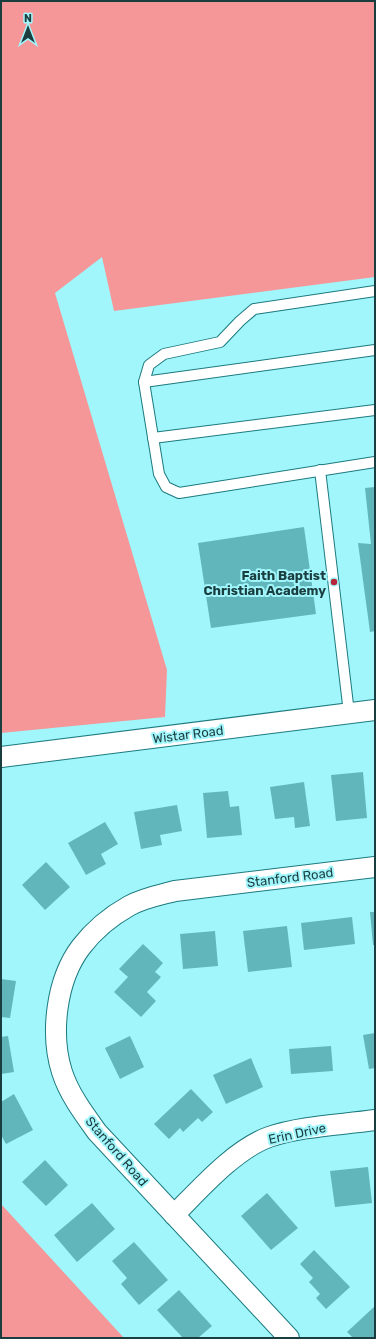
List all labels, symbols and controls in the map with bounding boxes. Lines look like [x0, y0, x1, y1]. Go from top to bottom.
north arrow [8, 8, 48, 48]
text: N [24, 12, 32, 25]
place label: Faith Baptist Christian Academy [203, 568, 326, 598]
marker: Faith Baptist Christian Academy [329, 577, 339, 587]
street label: Wistar Road [152, 723, 224, 746]
street label: Stanford Road [246, 865, 334, 890]
street label: Stanford Road [82, 1114, 151, 1189]
street label: Erin Drive [267, 1120, 327, 1147]

